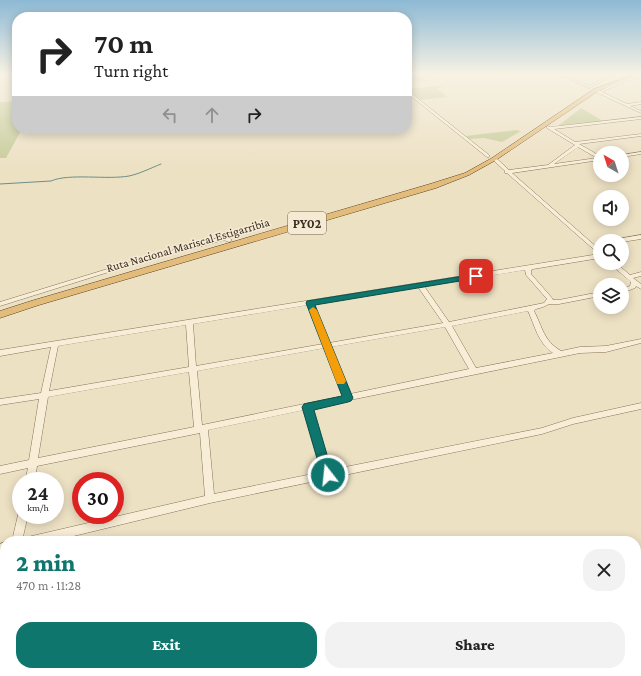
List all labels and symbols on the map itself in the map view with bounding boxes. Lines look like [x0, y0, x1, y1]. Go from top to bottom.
north arrow [593, 146, 629, 182]
road number: PY02 [288, 212, 326, 234]
street label: Ruta Nacional Mariscal Estigarribia [105, 215, 272, 275]
pin [459, 259, 493, 293]
position arrow [307, 454, 349, 496]
speed limit sign: 30 [72, 472, 124, 524]

